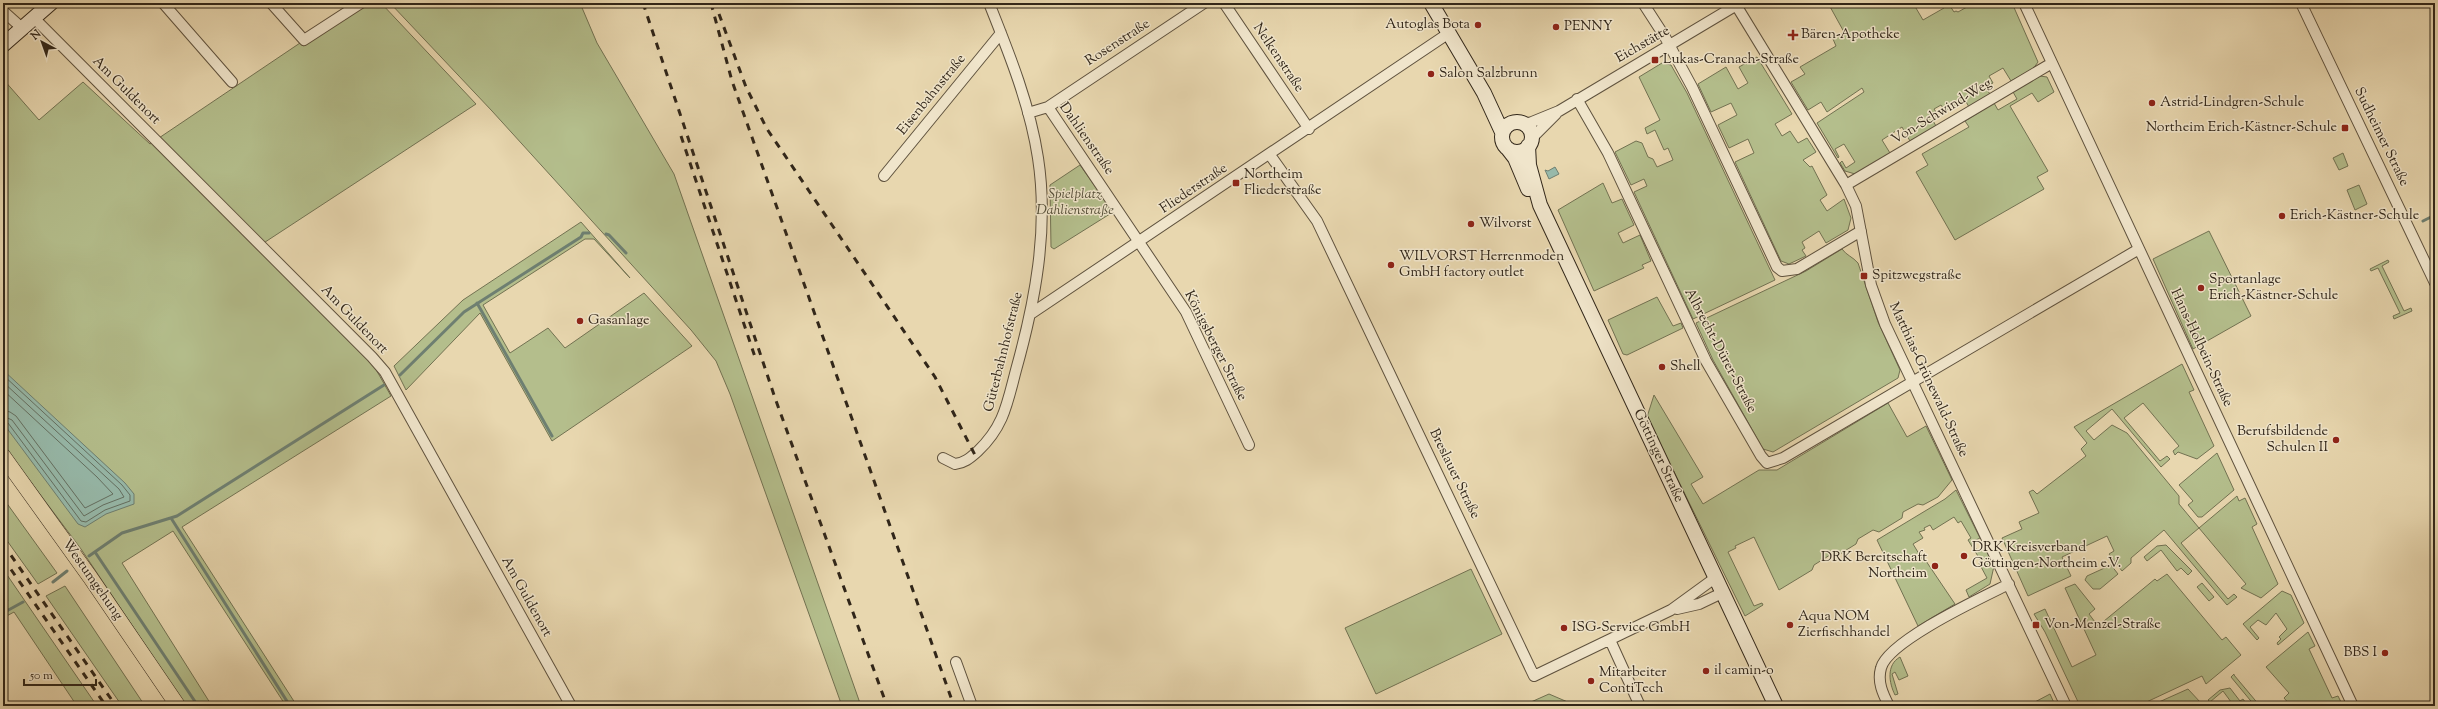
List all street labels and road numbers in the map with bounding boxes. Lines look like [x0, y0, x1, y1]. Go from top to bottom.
street label: Rosenstraße [1082, 15, 1154, 71]
street label: Nelkenstraße [1247, 19, 1309, 97]
street label: Eichstätte [1612, 21, 1674, 69]
street label: Eisenbahnstraße [893, 50, 971, 140]
street label: Am Guldenort [87, 52, 165, 130]
street label: Von-Schwind-Weg [1888, 74, 1996, 150]
street label: Sudheimer Straße [2348, 84, 2414, 190]
street label: Dahlienstraße [1054, 99, 1118, 179]
street label: Fliederstraße [1156, 159, 1232, 219]
street label: Am Guldenort [316, 281, 392, 359]
street label: Albrecht-Dürer-Straße [1679, 285, 1761, 417]
street label: Hans-Holbein-Straße [2165, 286, 2237, 410]
street label: Königsberger Straße [1179, 287, 1251, 405]
street label: Güterbahnhofstraße [979, 290, 1029, 414]
street label: Matthias-Grünewald-Straße [1883, 299, 1973, 461]
street label: Göttinger Straße [1628, 406, 1688, 506]
street label: Breslauer Straße [1424, 426, 1484, 522]
street label: Westumgehung [57, 535, 127, 625]
street label: Am Guldenort [496, 553, 557, 641]

